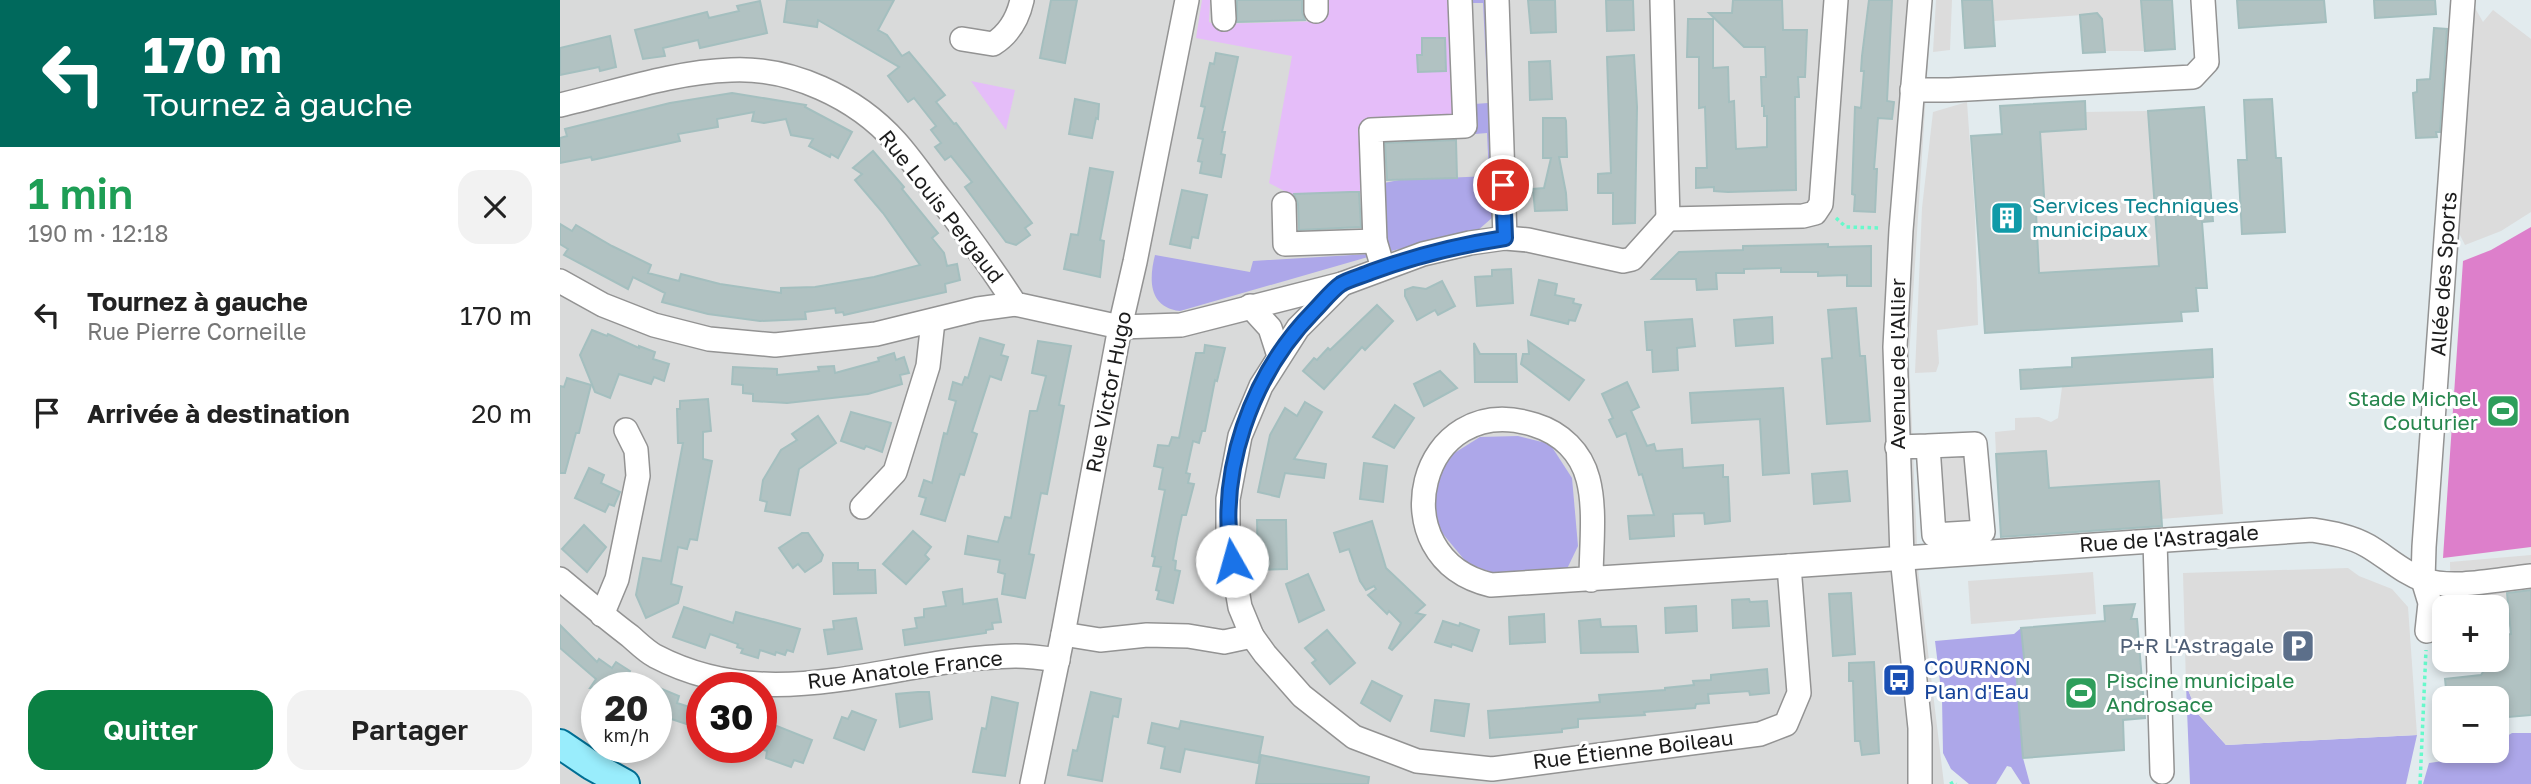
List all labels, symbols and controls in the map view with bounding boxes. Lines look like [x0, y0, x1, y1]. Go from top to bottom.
text: 170 m [143, 25, 282, 84]
icon: left [28, 28, 119, 119]
text: Tournez à gauche [143, 85, 412, 123]
street label: Rue Louis Pergaud [874, 125, 1010, 288]
pin [1473, 155, 1533, 215]
icon: arrive [1484, 166, 1522, 204]
text: 1 min [28, 168, 133, 218]
button: close [458, 170, 532, 244]
street label: Allée des Sports [2424, 191, 2462, 357]
place label: Services Techniques municipaux [2032, 192, 2239, 242]
building icon: Services Techniques municipaux [1988, 199, 2026, 237]
text: 190 m · 12:18 [28, 219, 168, 247]
street label: Avenue de l'Allier [1884, 278, 1910, 450]
text: Tournez à gauche [87, 286, 308, 317]
icon: left [28, 296, 66, 334]
text: 170 m [460, 300, 532, 331]
street label: Rue Victor Hugo [1080, 309, 1136, 475]
text: Rue Pierre Corneille [87, 317, 306, 345]
place label: Stade Michel Couturier [2347, 385, 2478, 435]
sports icon: Stade Michel Couturier [2484, 392, 2522, 430]
icon: arrive [28, 394, 66, 432]
text: Arrivée à destination [87, 398, 350, 429]
text: 20 m [471, 398, 532, 429]
street label: Rue de l'Astragale [2078, 519, 2260, 557]
position arrow [1195, 524, 1269, 598]
map controls [2432, 595, 2509, 763]
button: + [2432, 595, 2509, 672]
parking icon: P+R L'Astragale [2279, 627, 2317, 665]
place label: P+R L'Astragale [2120, 632, 2274, 658]
street label: Rue Anatole France [806, 644, 1004, 694]
place label: COURNON Plan d'Eau [1924, 654, 2031, 704]
bus stop icon: COURNON Plan d'Eau [1880, 661, 1918, 699]
place label: Piscine municipale Androsace [2106, 667, 2294, 717]
speed limit sign: 30 [686, 672, 777, 763]
sports icon: Piscine municipale Androsace [2062, 674, 2100, 712]
button: − [2432, 686, 2509, 763]
text: 20 [604, 687, 649, 729]
button: Quitter [28, 690, 273, 770]
button: Partager [287, 690, 532, 770]
text: km/h [604, 724, 649, 746]
street label: Rue Étienne Boileau [1531, 724, 1735, 774]

